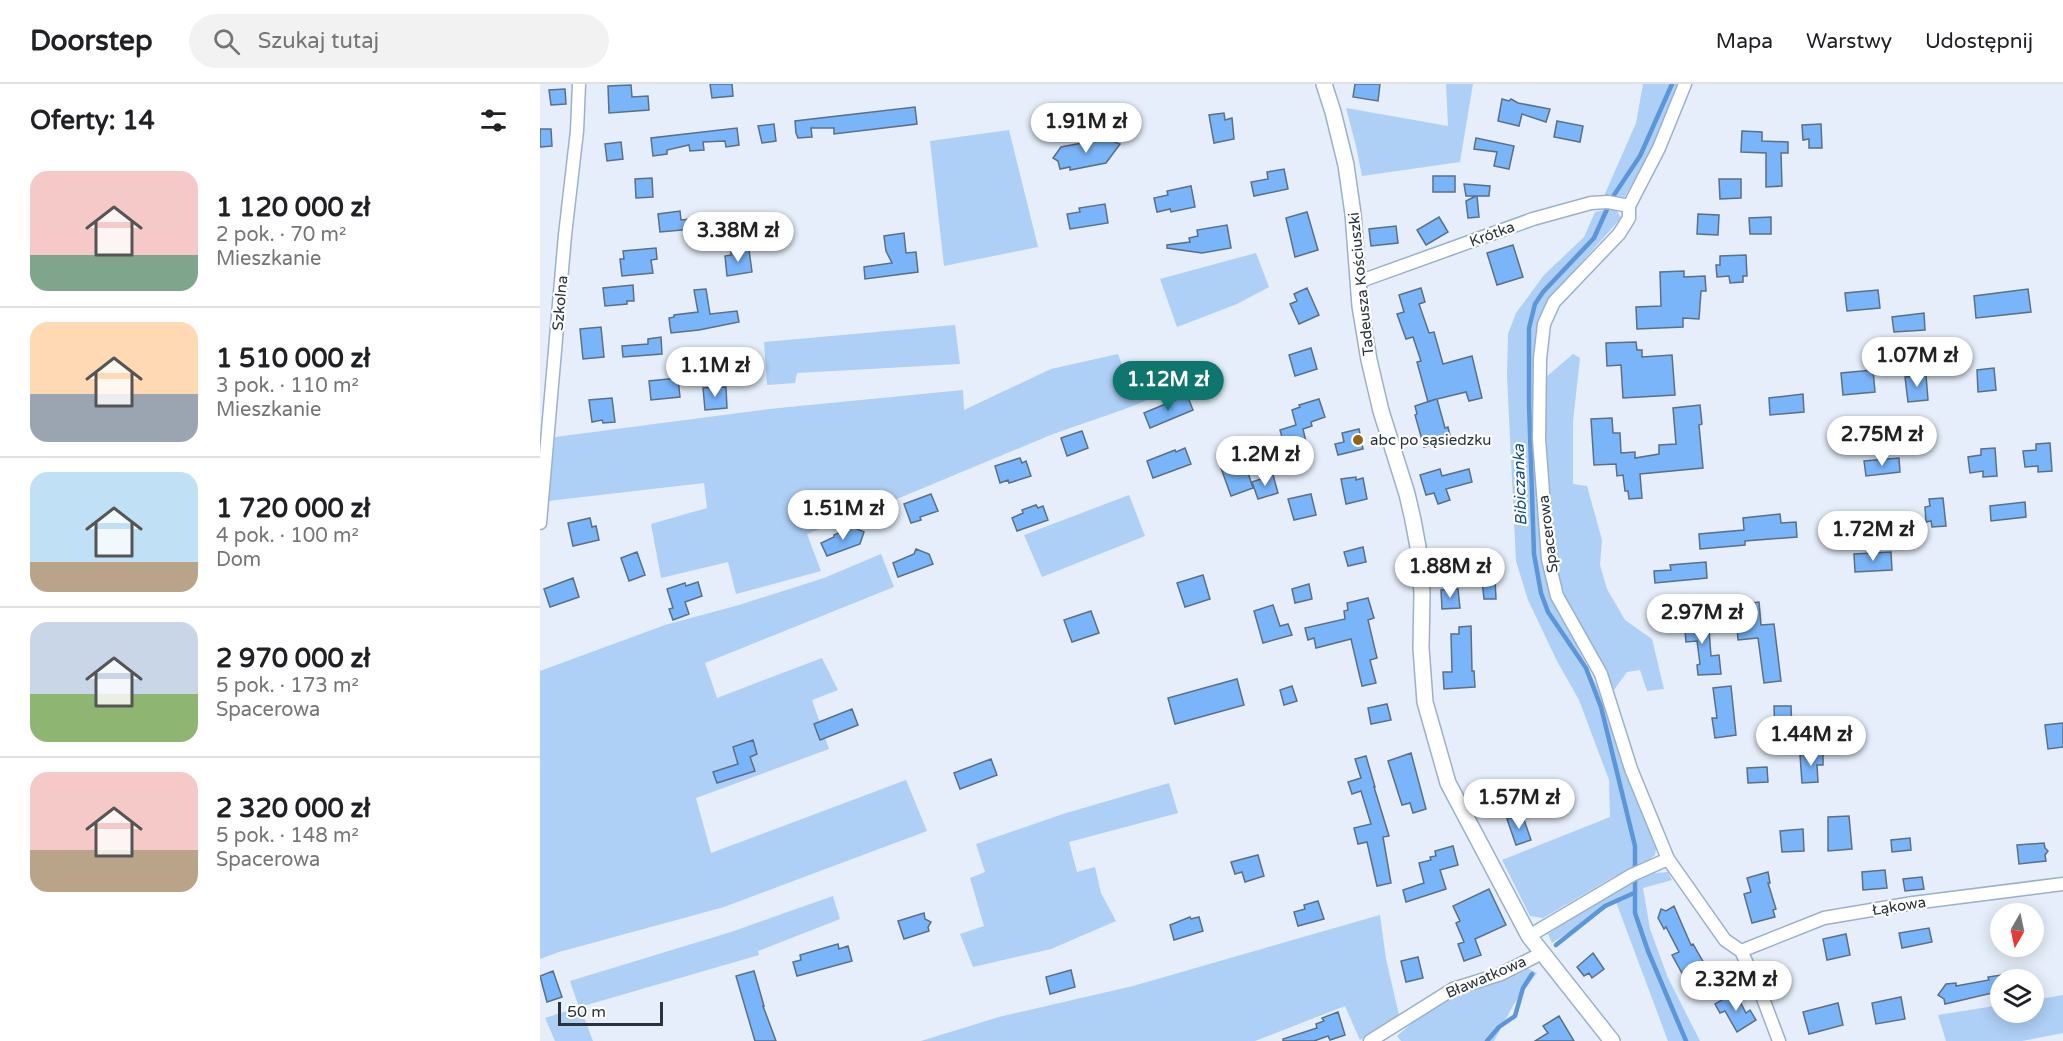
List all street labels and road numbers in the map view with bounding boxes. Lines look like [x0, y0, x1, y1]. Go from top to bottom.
street label: Tadeusza Kościuszki [1345, 211, 1377, 357]
street label: Krótka [1467, 218, 1517, 250]
street label: Szkolna [549, 275, 571, 331]
street label: Spacerowa [1534, 494, 1562, 574]
street label: Łąkowa [1871, 893, 1927, 919]
street label: Bławatkowa [1443, 952, 1529, 1002]

